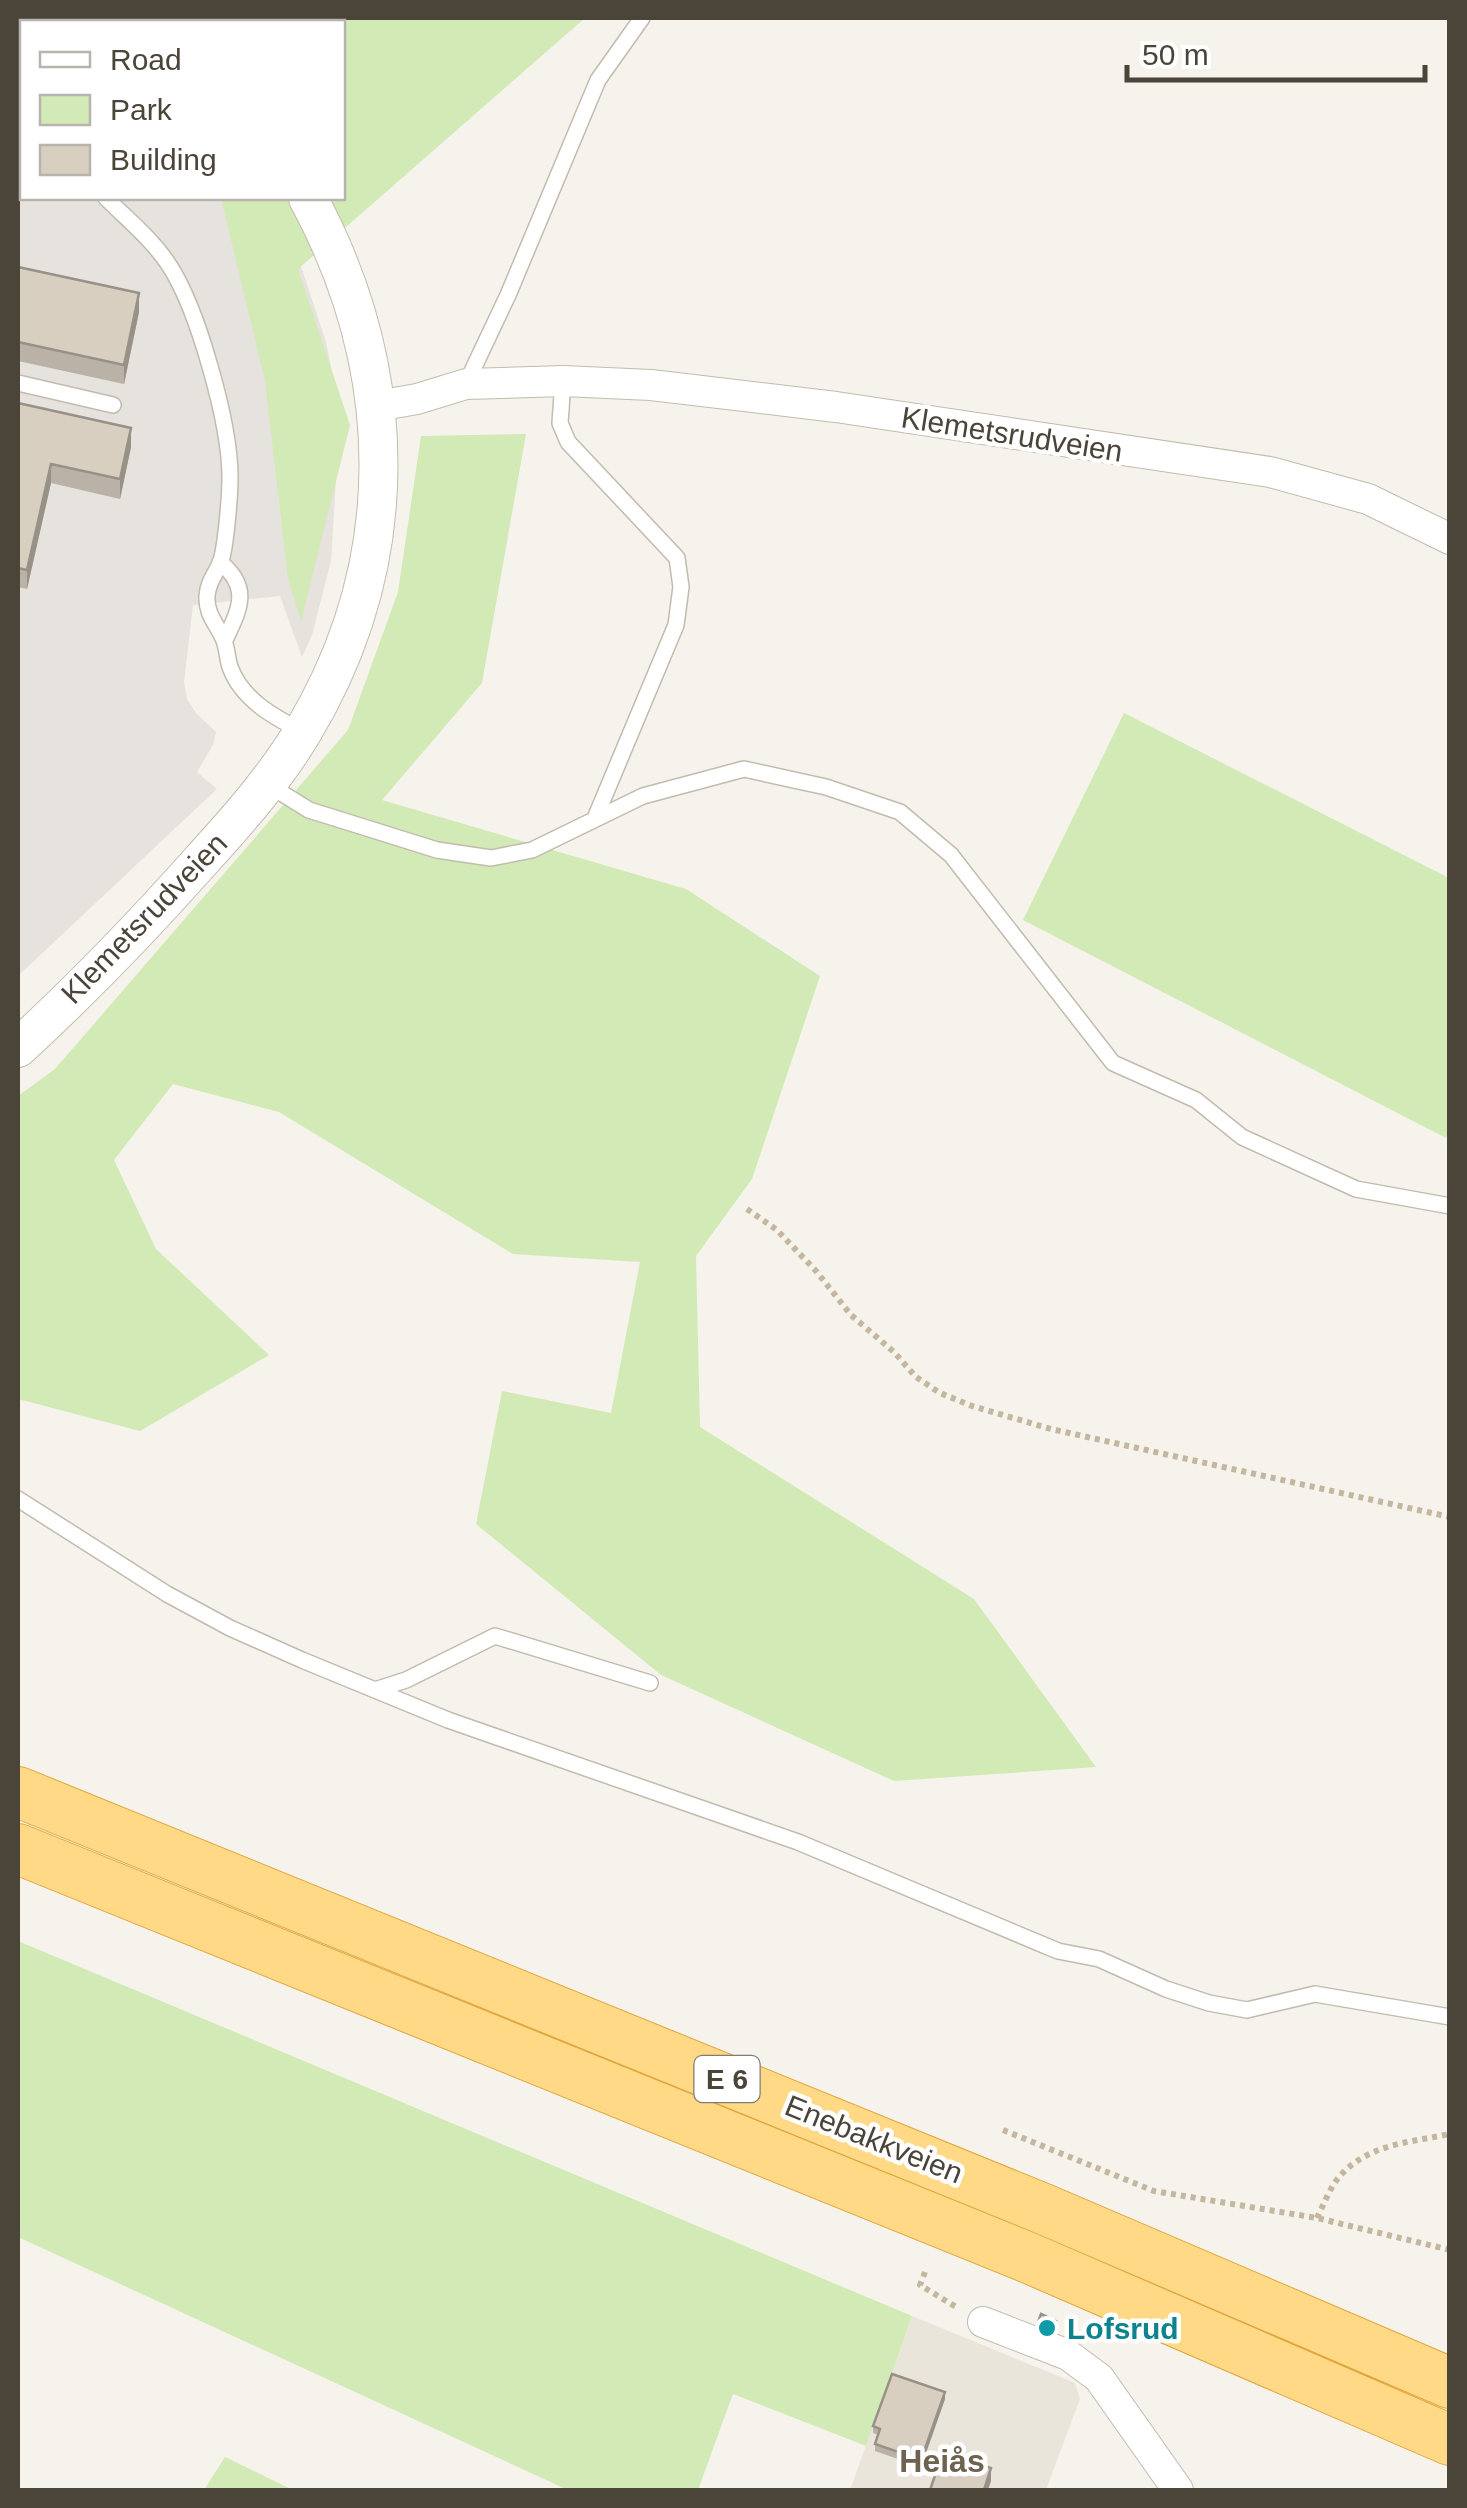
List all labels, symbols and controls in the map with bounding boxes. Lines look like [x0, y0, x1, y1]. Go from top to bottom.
legend [20, 20, 345, 200]
scale bar [1127, 20, 1424, 82]
text: 50 m [1142, 38, 1209, 71]
text: Road [110, 43, 182, 76]
text: Park [110, 93, 173, 126]
text: Building [110, 143, 217, 176]
street label: Klemetsrudveien [899, 400, 1125, 468]
street label: Klemetsrudveien [55, 826, 233, 1010]
road number: E 6 [694, 2056, 760, 2102]
street label: Enebakkveien [780, 2088, 968, 2190]
place label: Lofsrud [1067, 2312, 1179, 2345]
marker: Lofsrud [1036, 2317, 1058, 2339]
district label: Heiås [899, 2443, 985, 2479]

